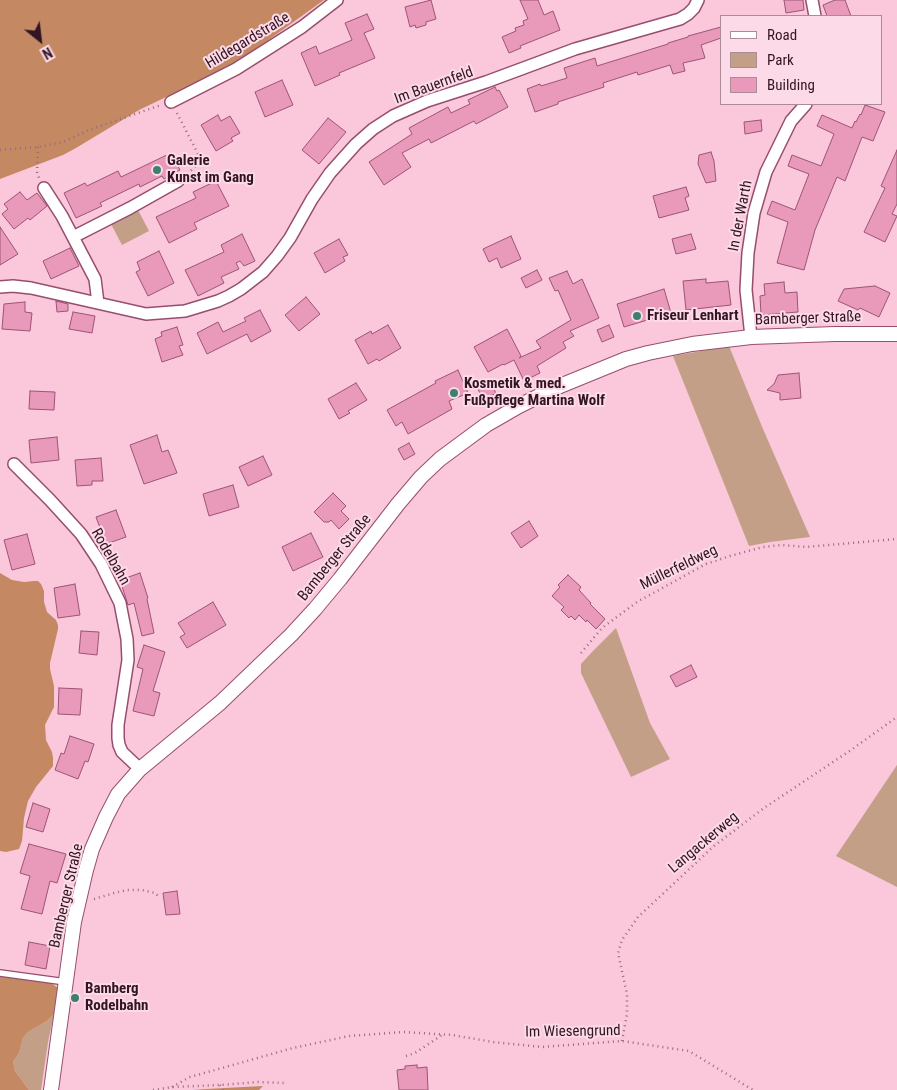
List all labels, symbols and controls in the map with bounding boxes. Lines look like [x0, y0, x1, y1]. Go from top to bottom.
street label: Hildegardstraße [203, 9, 293, 73]
north arrow [15, 15, 65, 65]
legend [720, 15, 882, 105]
text: Road [767, 26, 797, 44]
text: N [40, 44, 55, 62]
text: Park [767, 51, 794, 69]
street label: Im Bauernfeld [392, 63, 476, 109]
text: Building [767, 76, 815, 94]
place label: Galerie Kunst im Gang [167, 152, 254, 187]
marker: Galerie Kunst im Gang [151, 164, 163, 176]
street label: In der Warth [725, 179, 757, 253]
place label: Friseur Lenhart [647, 307, 739, 325]
street label: Bamberger Straße [754, 308, 862, 330]
marker: Friseur Lenhart [631, 310, 643, 322]
place label: Kosmetik & med. Fußpflege Martina Wolf [464, 375, 605, 410]
marker: Kosmetik & med. Fußpflege Martina Wolf [448, 387, 460, 399]
street label: Bamberger Straße [294, 511, 376, 605]
street label: Rodelbahn [87, 525, 133, 589]
street label: Müllerfeldweg [637, 542, 721, 594]
street label: Langackerweg [665, 809, 743, 877]
street label: Bamberger Straße [46, 842, 88, 950]
place label: Bamberg Rodelbahn [85, 980, 148, 1015]
marker: Bamberg Rodelbahn [69, 992, 81, 1004]
street label: Im Wiesengrund [525, 1022, 621, 1042]

